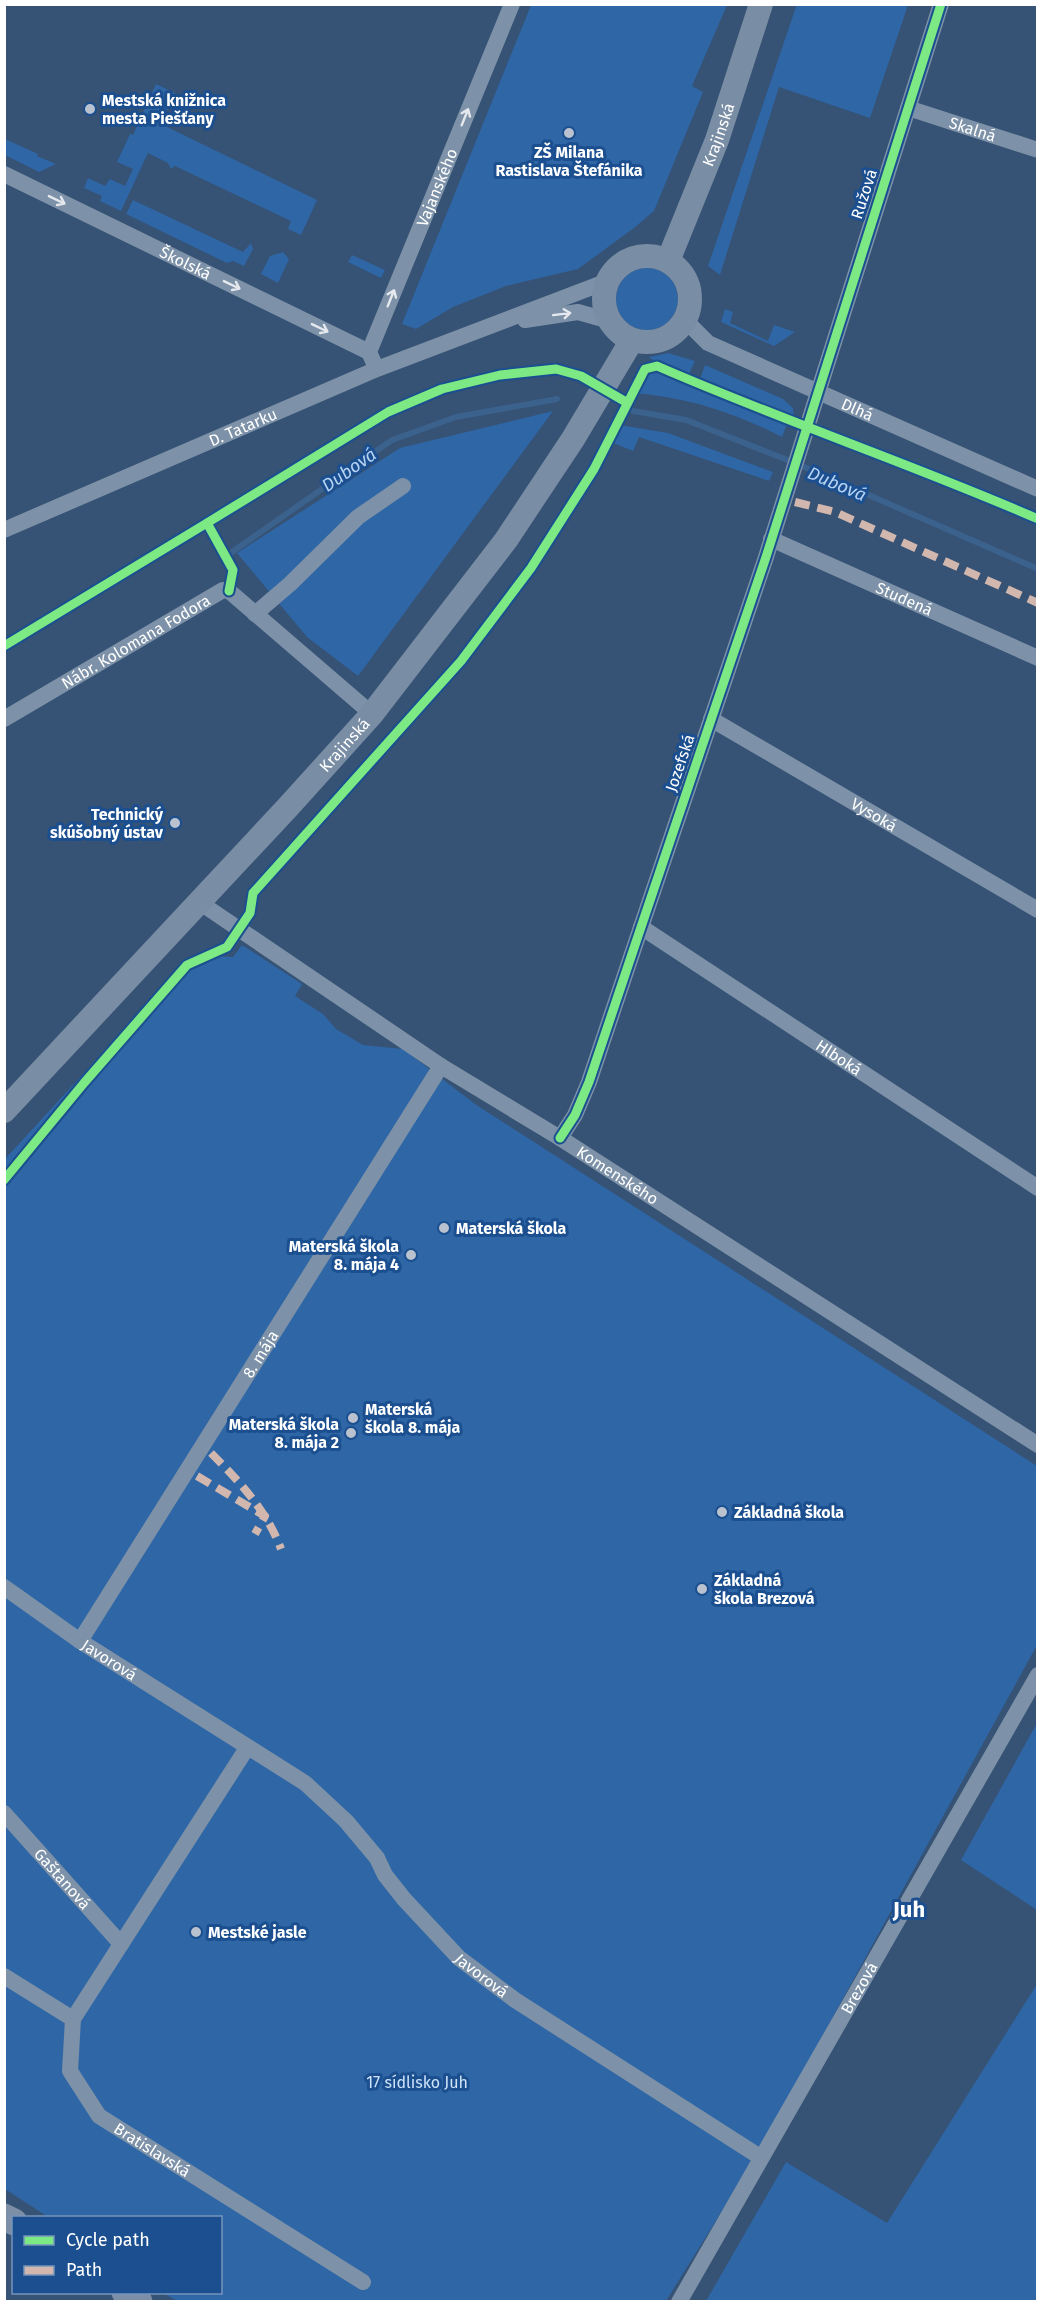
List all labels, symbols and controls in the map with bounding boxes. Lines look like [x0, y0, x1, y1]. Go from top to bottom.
place label: Mestská knižnica mesta Piešťany [102, 91, 226, 128]
street label: Krajinská [698, 100, 738, 169]
marker: Mestská knižnica mesta Piešťany [83, 102, 97, 116]
one-way arrow [460, 109, 471, 127]
street label: Skalná [947, 112, 998, 145]
marker: ZŠ Milana Rastislava Štefánika [562, 126, 576, 140]
place label: ZŠ Milana Rastislava Štefánika [495, 142, 643, 180]
street label: Vajanského [412, 145, 461, 229]
street label: Ružová [847, 167, 881, 221]
one-way arrow [48, 194, 66, 206]
street label: Školská [157, 241, 214, 283]
one-way arrow [223, 280, 241, 292]
one-way arrow [386, 289, 397, 307]
one-way arrow [551, 309, 571, 320]
one-way arrow [310, 323, 328, 334]
street label: Dlhá [839, 394, 876, 425]
street label: D. Tatarku [206, 404, 280, 450]
water label: Dubová [317, 443, 381, 497]
water label: Dubová [804, 462, 870, 506]
street label: Studená [873, 577, 936, 619]
street label: Nábr. Kolomana Fodora [58, 590, 214, 693]
street label: Krajinská [315, 714, 374, 776]
street label: Jozefská [661, 732, 699, 794]
street label: Vysoká [848, 794, 901, 835]
place label: Technický skúšobný ústav [50, 805, 164, 842]
marker: Technický skúšobný ústav [168, 816, 182, 830]
street label: Hlboká [812, 1035, 866, 1079]
street label: Komenského [573, 1142, 662, 1208]
place label: Materská škola [456, 1219, 567, 1238]
marker: Materská škola [437, 1221, 451, 1235]
place label: Materská škola 8. mája 4 [289, 1237, 399, 1274]
marker: Materská škola 8. mája 4 [404, 1248, 418, 1262]
street label: 8. mája [238, 1327, 282, 1381]
place label: Materská škola 8. mája [365, 1400, 460, 1437]
marker: Materská škola 8. mája [346, 1411, 360, 1425]
place label: Materská škola 8. mája 2 [229, 1415, 339, 1452]
marker: Materská škola 8. mája 2 [344, 1426, 358, 1440]
place label: Základná škola [734, 1503, 844, 1522]
marker: Základná škola [715, 1505, 729, 1519]
place label: Základná škola Brezová [714, 1571, 815, 1608]
marker: Základná škola Brezová [695, 1582, 709, 1596]
street label: Javorová [78, 1635, 141, 1684]
street label: Gaštanová [30, 1844, 95, 1913]
district label: Juh [892, 1896, 925, 1923]
place label: Mestské jasle [208, 1923, 307, 1942]
marker: Mestské jasle [189, 1925, 203, 1939]
street label: Javorová [450, 1950, 512, 2001]
street label: Brezová [837, 1959, 881, 2017]
park label: 17 sídlisko Juh [366, 2073, 468, 2092]
street label: Bratislavská [111, 2118, 194, 2181]
legend [12, 2216, 222, 2294]
text: Cycle path [66, 2229, 150, 2251]
text: Path [66, 2259, 102, 2281]

